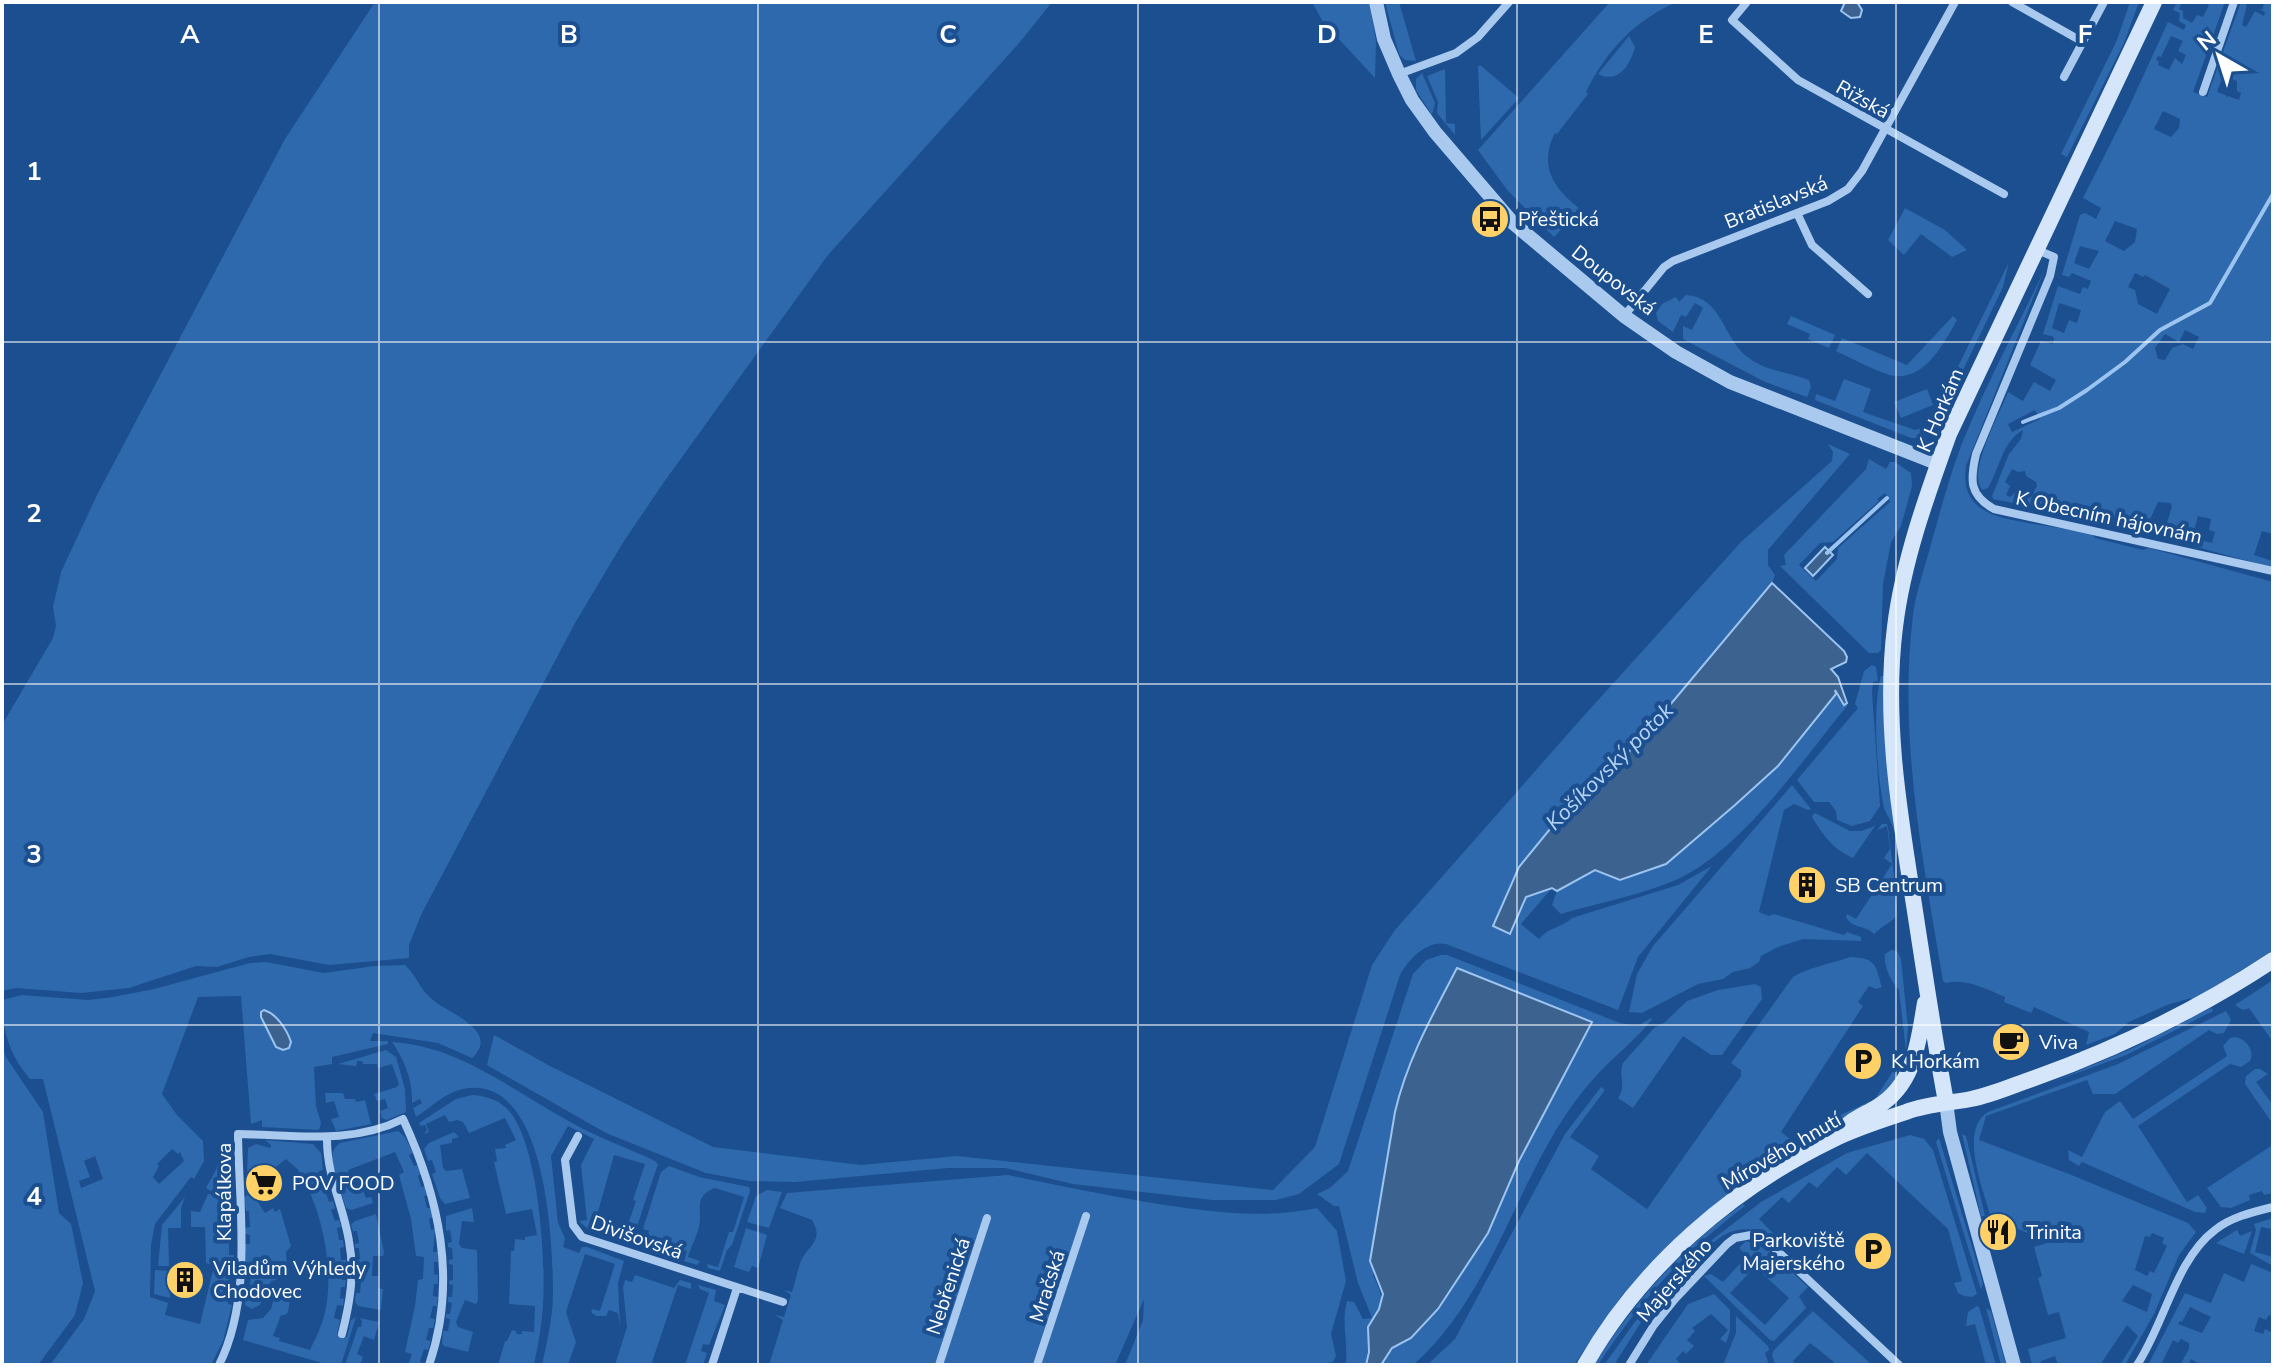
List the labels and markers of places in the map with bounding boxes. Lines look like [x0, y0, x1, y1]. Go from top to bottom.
bus stop icon: Přeštická [1469, 198, 1511, 240]
place label: Přeštická [1518, 206, 1599, 233]
building icon: SB Centrum [1786, 864, 1828, 906]
place label: SB Centrum [1835, 872, 1943, 899]
cafe icon: Viva [1990, 1021, 2032, 1063]
place label: Viva [2038, 1029, 2078, 1056]
parking icon: K Horkám [1842, 1040, 1884, 1082]
place label: K Horkám [1891, 1048, 1980, 1075]
supermarket icon: POV FOOD [243, 1162, 285, 1204]
place label: POV FOOD [292, 1170, 395, 1197]
restaurant icon: Trinita [1977, 1211, 2019, 1253]
place label: Trinita [2026, 1219, 2082, 1246]
place label: Parkoviště Majerského [1742, 1227, 1845, 1277]
parking icon: Parkoviště Majerského [1852, 1230, 1894, 1272]
place label: Viladům Výhledy Chodovec [212, 1255, 367, 1305]
building icon: Viladům Výhledy Chodovec [164, 1259, 206, 1301]

